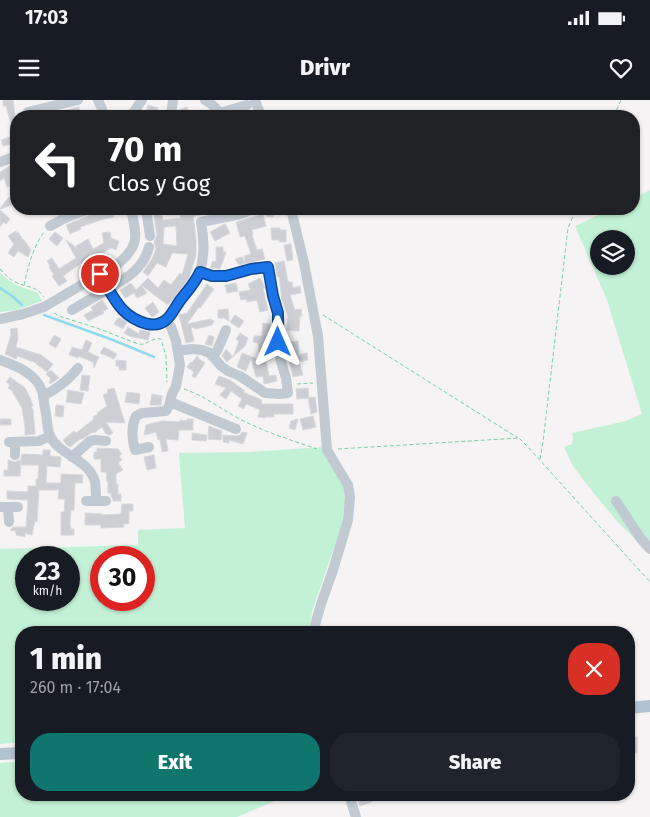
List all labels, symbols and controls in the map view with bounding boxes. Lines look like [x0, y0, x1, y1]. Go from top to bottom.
text: 17:03 [25, 6, 68, 29]
icon: menu [15, 54, 43, 82]
text: Drivr [300, 54, 350, 81]
icon: heart [607, 54, 635, 82]
text: 70 m [108, 128, 182, 170]
icon: left [25, 130, 90, 195]
text: Clos y Gog [108, 170, 210, 197]
map controls [590, 230, 635, 275]
button: layers [590, 230, 635, 275]
pin [79, 253, 121, 295]
icon: arrive [86, 260, 114, 288]
position arrow [251, 315, 303, 367]
speed limit sign: 30 [90, 546, 155, 611]
text: 23 [35, 557, 60, 587]
text: km/h [33, 584, 62, 598]
text: 1 min [30, 641, 102, 677]
button: close [568, 643, 620, 695]
text: 260 m · 17:04 [30, 678, 121, 697]
button: Exit [30, 733, 320, 791]
button: Share [330, 733, 620, 791]

